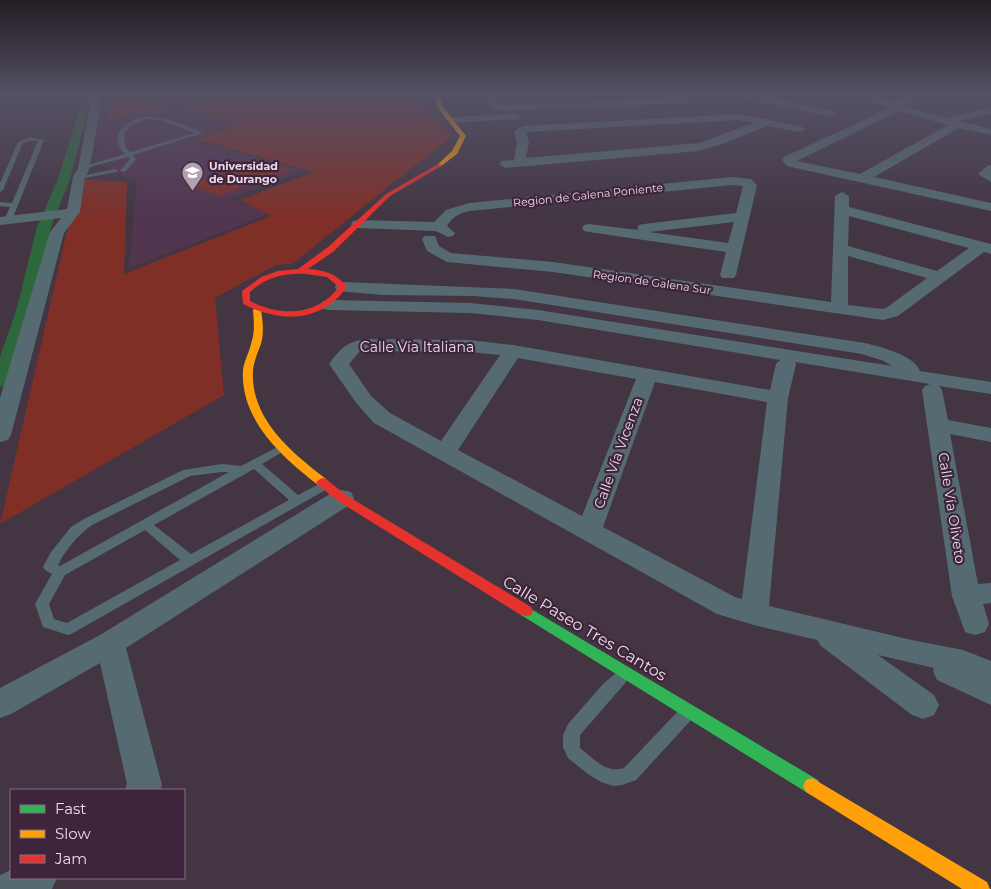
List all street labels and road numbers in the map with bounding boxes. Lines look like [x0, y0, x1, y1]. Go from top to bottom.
street label: Region de Galena Poniente [512, 180, 664, 210]
street label: Region de Galena Sur [592, 267, 712, 297]
street label: Calle Vía Italiana [360, 338, 474, 356]
street label: Calle Vía Vicenza [589, 395, 647, 511]
street label: Calle Vía Oliveto [934, 451, 970, 565]
street label: Calle Paseo Tres Cantos [499, 572, 670, 685]

